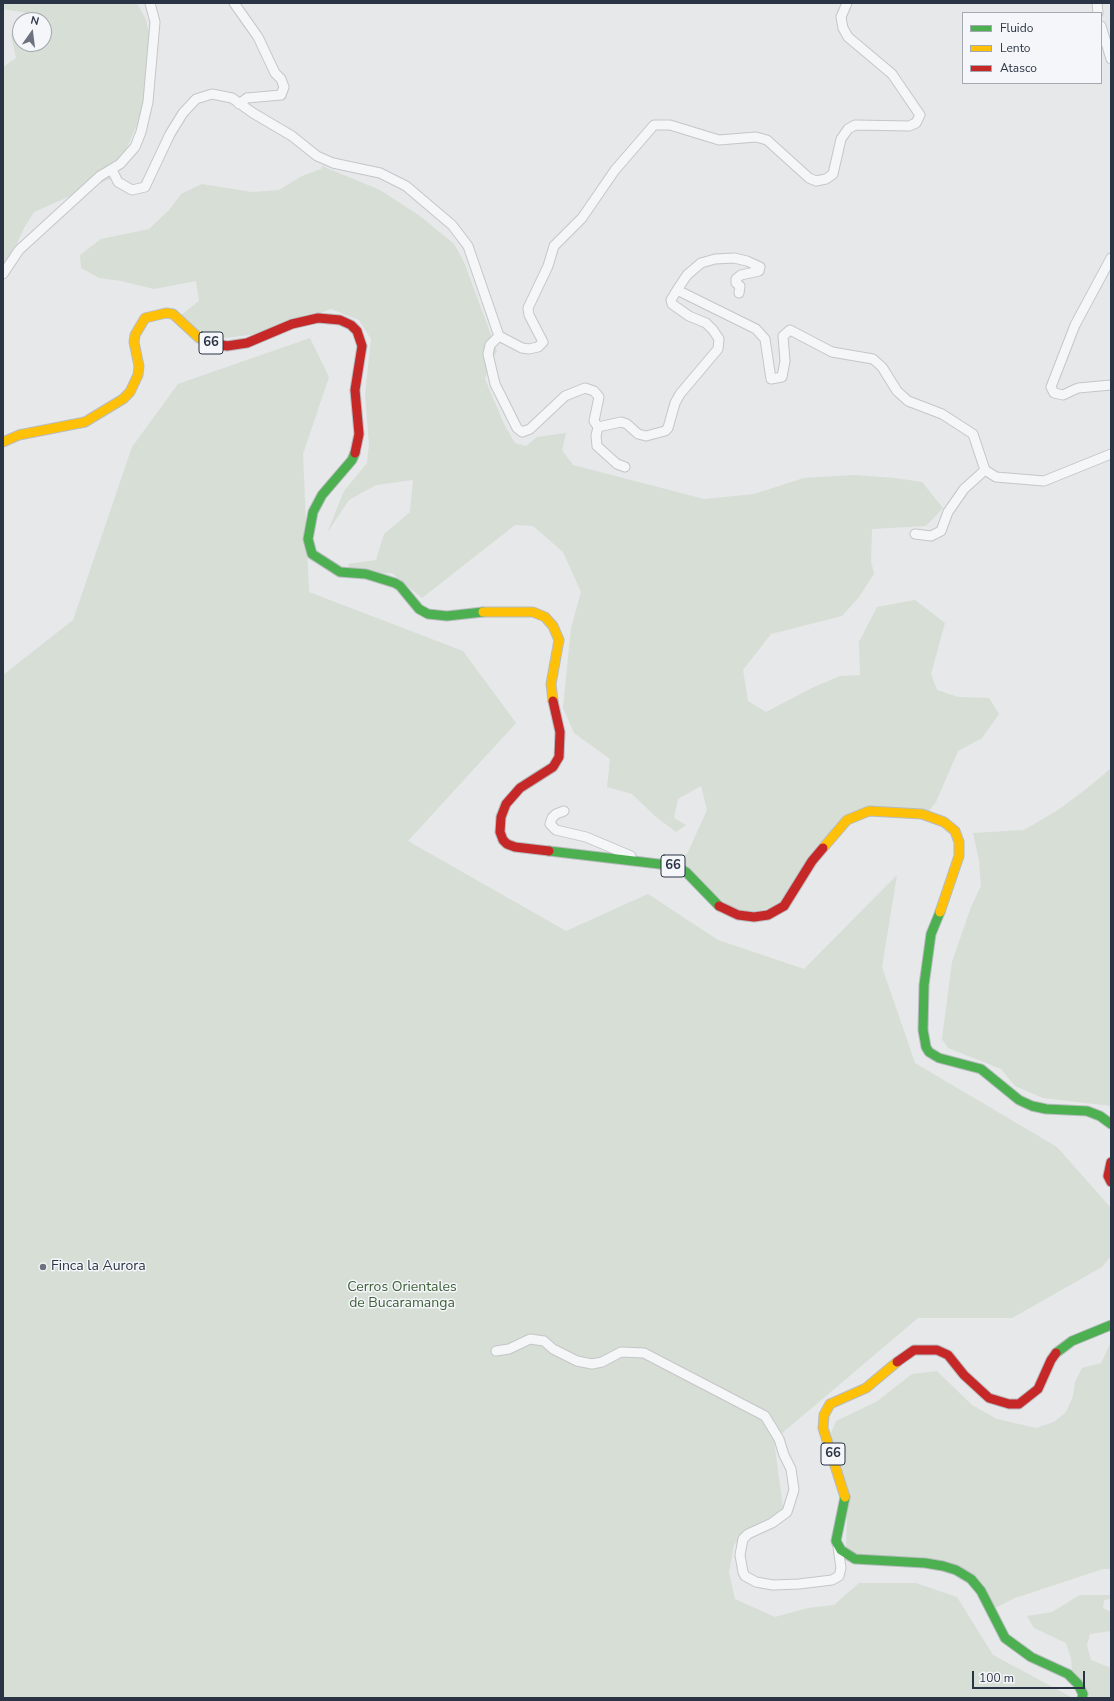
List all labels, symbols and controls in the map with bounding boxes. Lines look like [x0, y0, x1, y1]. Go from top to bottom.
north arrow [12, 12, 52, 52]
legend [962, 12, 1102, 84]
text: N [29, 13, 41, 29]
text: Fluido [1000, 20, 1033, 36]
text: Lento [1000, 40, 1030, 56]
text: Atasco [1000, 60, 1037, 76]
road number: 66 [199, 332, 223, 354]
road number: 66 [661, 855, 685, 877]
place label: Finca la Aurora [51, 1259, 146, 1275]
marker: Finca la Aurora [38, 1262, 48, 1272]
park label: Cerros Orientales de Bucaramanga [347, 1280, 457, 1312]
road number: 66 [821, 1443, 845, 1465]
scale bar [974, 1663, 1087, 1689]
text: 100 m [979, 1670, 1014, 1686]

